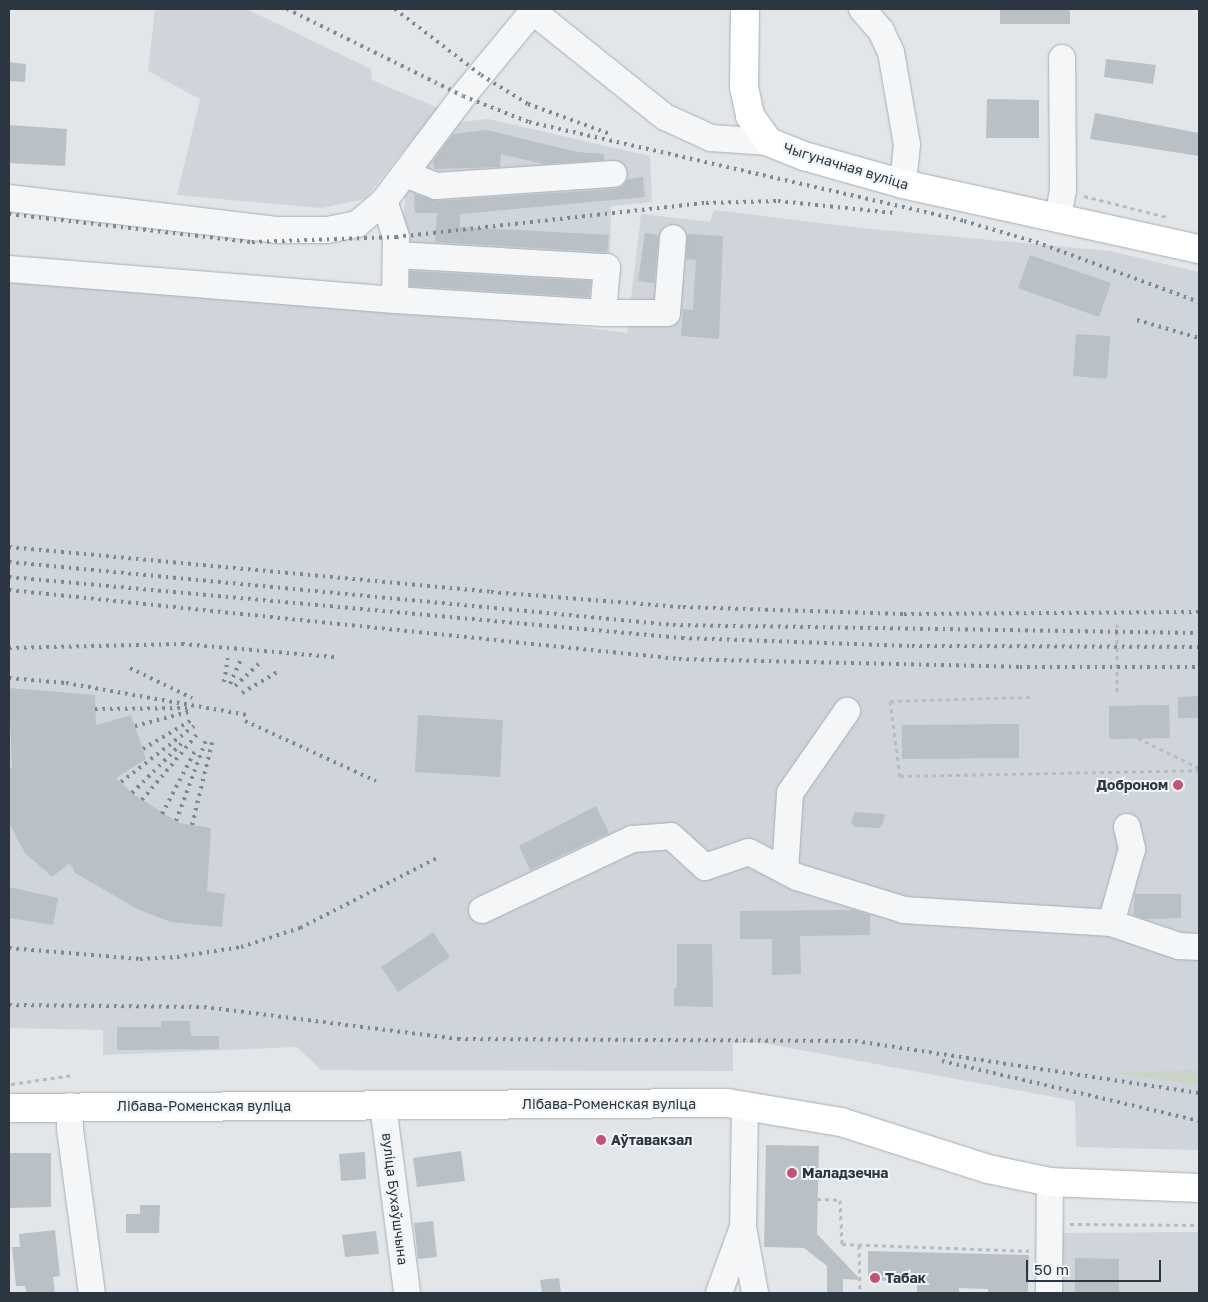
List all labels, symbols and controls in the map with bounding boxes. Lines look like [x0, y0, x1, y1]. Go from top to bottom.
street label: Чыгуначная вуліца [781, 139, 911, 193]
place label: Доброном [1097, 777, 1168, 793]
marker: Доброном [1172, 779, 1184, 791]
street label: Лібава-Роменская вуліца [522, 1096, 696, 1112]
street label: Лібава-Роменская вуліца [117, 1098, 291, 1114]
street label: вуліца Бухаўшчына [379, 1132, 411, 1266]
place label: Аўтавакзал [611, 1132, 692, 1148]
marker: Аўтавакзал [595, 1134, 607, 1146]
place label: Маладзечна [802, 1165, 888, 1181]
marker: Маладзечна [786, 1167, 798, 1179]
scale bar [1028, 1250, 1163, 1282]
text: 50 m [1034, 1260, 1069, 1278]
place label: Табак [885, 1270, 926, 1286]
marker: Табак [869, 1272, 881, 1284]

